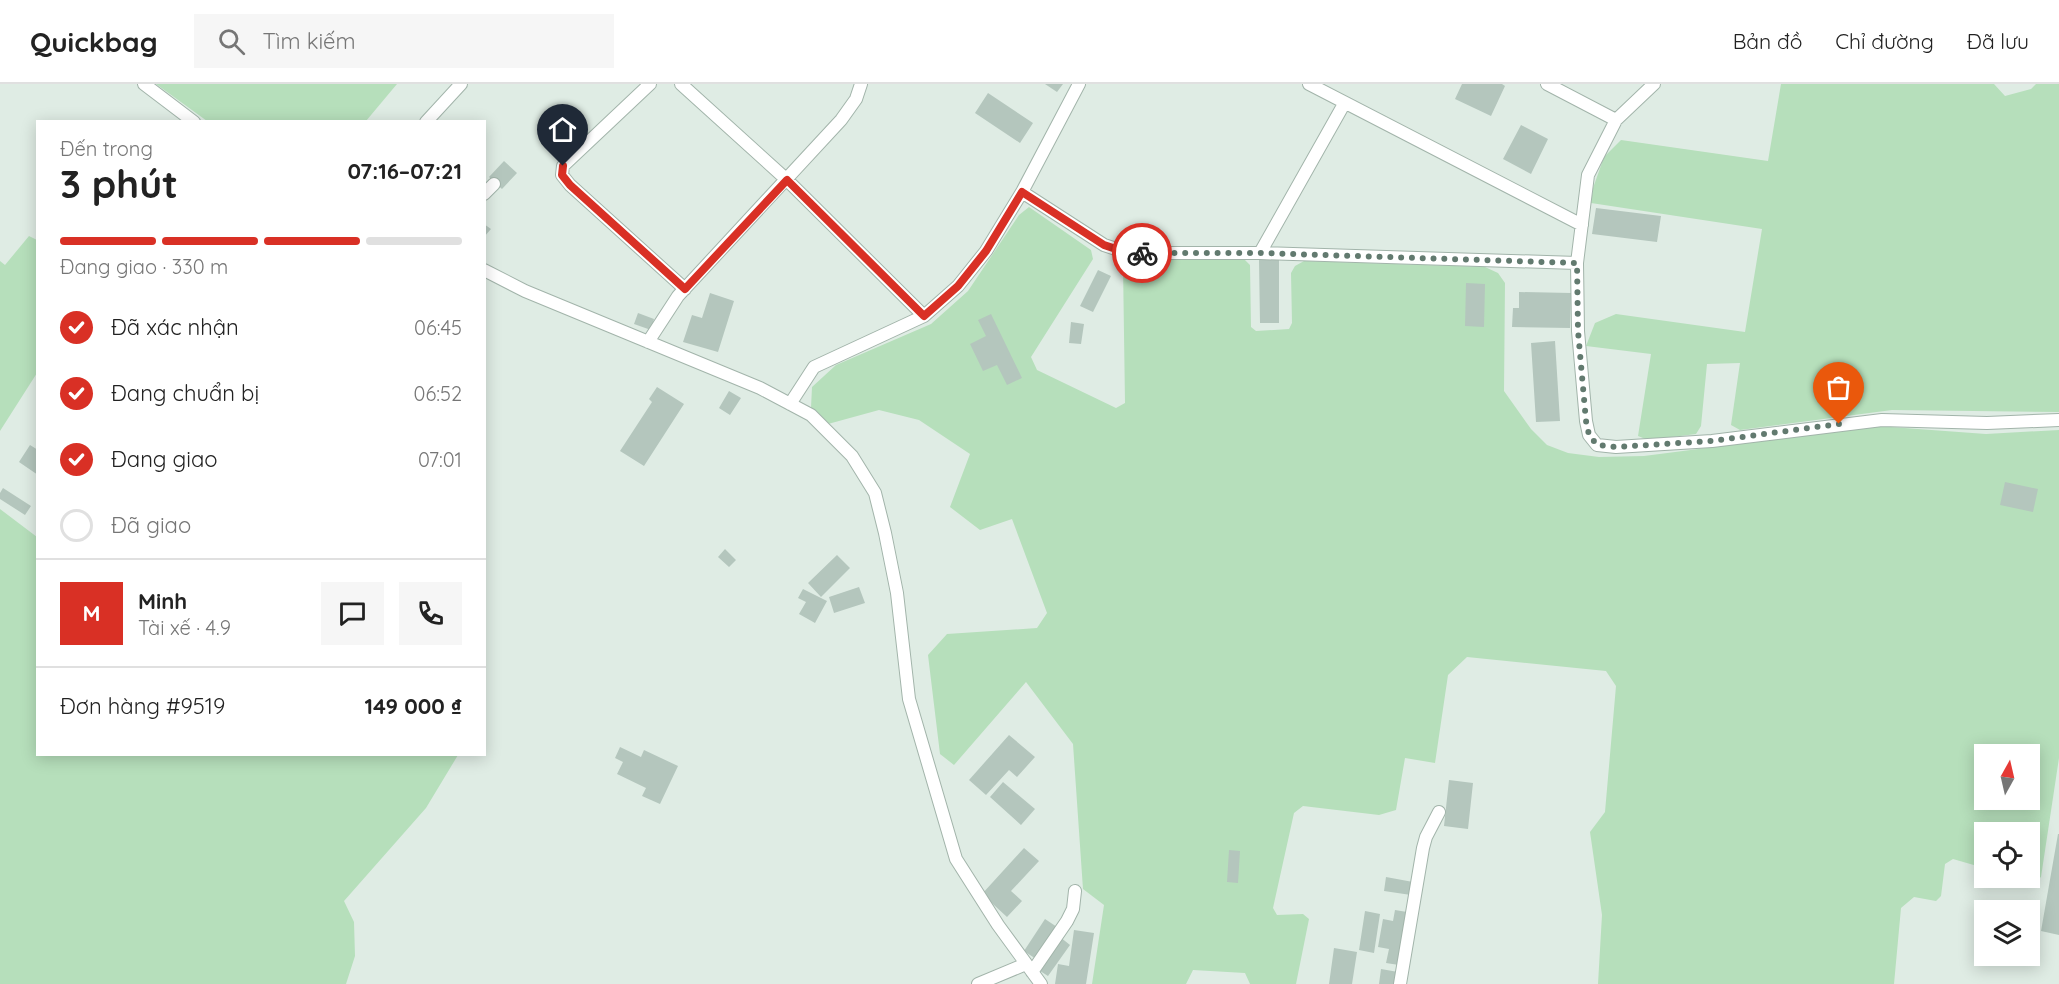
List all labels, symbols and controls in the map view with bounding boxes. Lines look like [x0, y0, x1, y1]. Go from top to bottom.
search box [194, 14, 614, 68]
text: Quickbag [30, 24, 158, 59]
icon: search [215, 25, 248, 58]
text: Tìm kiếm [263, 27, 356, 55]
text: Bản đồ [1733, 28, 1802, 54]
text: Chỉ đường [1835, 28, 1934, 54]
text: Đã lưu [1967, 28, 2029, 54]
pin [537, 104, 588, 166]
icon: home [546, 113, 579, 146]
text: Đến trong [60, 136, 153, 161]
text: 07:16–07:21 [347, 157, 462, 185]
text: 3 phút [60, 159, 178, 208]
courier [1112, 223, 1172, 283]
icon: bike [1126, 237, 1159, 270]
text: Đang giao · 330 m [60, 254, 228, 279]
icon: check [60, 311, 93, 344]
text: Đã xác nhận [111, 313, 239, 341]
text: 06:45 [414, 315, 462, 340]
pin [1813, 362, 1864, 424]
icon: bag [1822, 371, 1855, 404]
icon: check [60, 377, 93, 410]
text: Đang chuẩn bị [111, 379, 259, 407]
text: 06:52 [414, 381, 462, 406]
icon: check [60, 443, 93, 476]
text: Đang giao [111, 445, 218, 473]
text: 07:01 [418, 447, 462, 472]
text: Đã giao [111, 511, 191, 539]
button: chat [321, 582, 384, 645]
button: phone [399, 582, 462, 645]
text: Minh [138, 587, 187, 615]
text: M [82, 599, 101, 627]
text: Tài xế · 4.9 [138, 615, 231, 640]
text: Đơn hàng #9519 [60, 692, 225, 720]
text: 149 000 ₫ [365, 692, 462, 720]
north arrow [1974, 744, 2040, 810]
map controls [1974, 744, 2040, 966]
button: locate [1974, 822, 2040, 888]
button: layers [1974, 900, 2040, 966]

